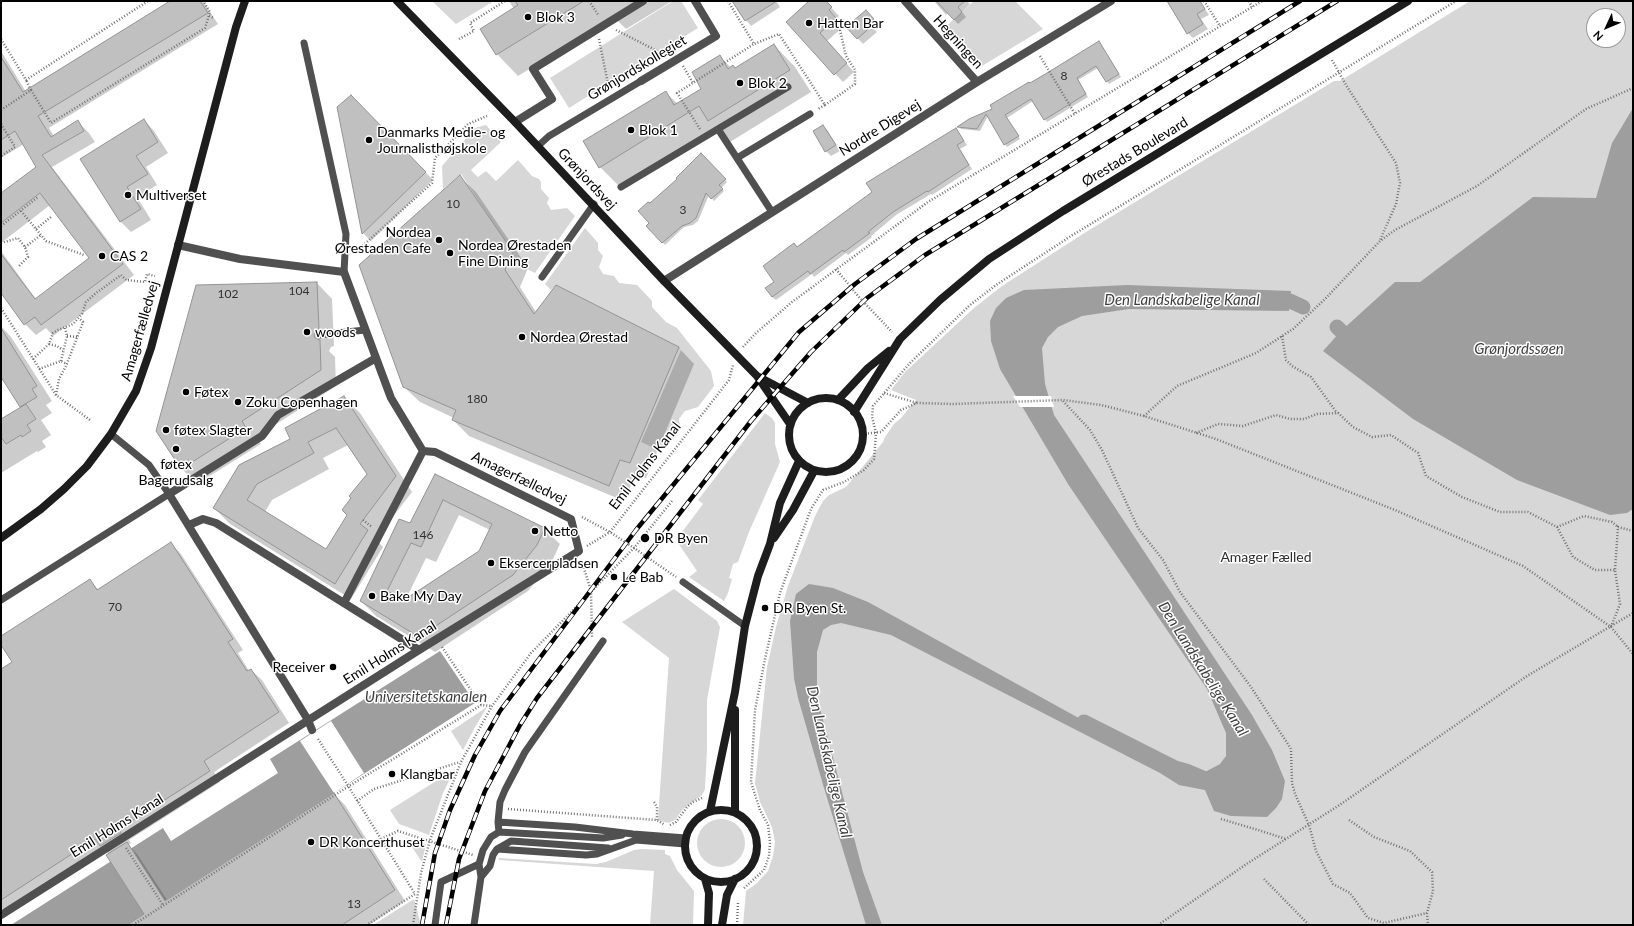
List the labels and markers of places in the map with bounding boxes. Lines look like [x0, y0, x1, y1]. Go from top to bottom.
place label: Blok 3 [536, 9, 575, 25]
marker: Blok 3 [523, 12, 533, 22]
place label: Hatten Bar [817, 15, 884, 31]
marker: Hatten Bar [804, 18, 814, 28]
place label: Blok 2 [748, 75, 787, 91]
marker: Blok 2 [735, 78, 745, 88]
place label: Blok 1 [639, 122, 678, 138]
place label: Danmarks Medie- og Journalisthøjskole [377, 124, 505, 156]
marker: Blok 1 [626, 125, 636, 135]
marker: Danmarks Medie- og Journalisthøjskole [364, 135, 374, 145]
place label: Multiverset [136, 187, 207, 203]
marker: Multiverset [123, 190, 133, 200]
place label: Nordea Ørestaden Cafe [335, 224, 431, 256]
marker: Nordea Ørestaden Cafe [434, 235, 444, 245]
place label: Nordea Ørestaden Fine Dining [458, 237, 571, 270]
place label: CAS 2 [110, 248, 148, 264]
marker: Nordea Ørestaden Fine Dining [445, 248, 455, 258]
marker: CAS 2 [97, 251, 107, 261]
place label: woods [315, 324, 356, 340]
marker: woods [302, 327, 312, 337]
place label: Nordea Ørestad [530, 329, 628, 345]
marker: Nordea Ørestad [517, 332, 527, 342]
place label: Føtex [194, 384, 228, 400]
marker: Føtex [181, 387, 191, 397]
place label: Zoku Copenhagen [246, 394, 358, 410]
marker: Zoku Copenhagen [233, 397, 243, 407]
place label: føtex Slagter [174, 422, 252, 438]
marker: føtex Slagter [161, 425, 171, 435]
marker: føtex Bagerudsalg [171, 444, 181, 454]
place label: føtex Bagerudsalg [139, 456, 213, 488]
place label: Netto [543, 523, 578, 539]
marker: Netto [530, 526, 540, 536]
place label: DR Byen [654, 530, 708, 546]
marker: DR Byen [639, 532, 651, 544]
place label: Eksercerpladsen [499, 555, 599, 571]
marker: Eksercerpladsen [486, 558, 496, 568]
place label: Le Bab [622, 569, 663, 585]
marker: Le Bab [609, 572, 619, 582]
place label: Bake My Day [380, 588, 462, 604]
marker: Bake My Day [367, 591, 377, 601]
place label: DR Byen St. [773, 600, 846, 616]
marker: DR Byen St. [760, 603, 770, 613]
place label: Receiver [272, 659, 325, 675]
marker: Receiver [328, 662, 338, 672]
place label: Klangbar [400, 766, 455, 782]
marker: Klangbar [387, 769, 397, 779]
place label: DR Koncerthuset [319, 834, 425, 850]
marker: DR Koncerthuset [306, 837, 316, 847]

